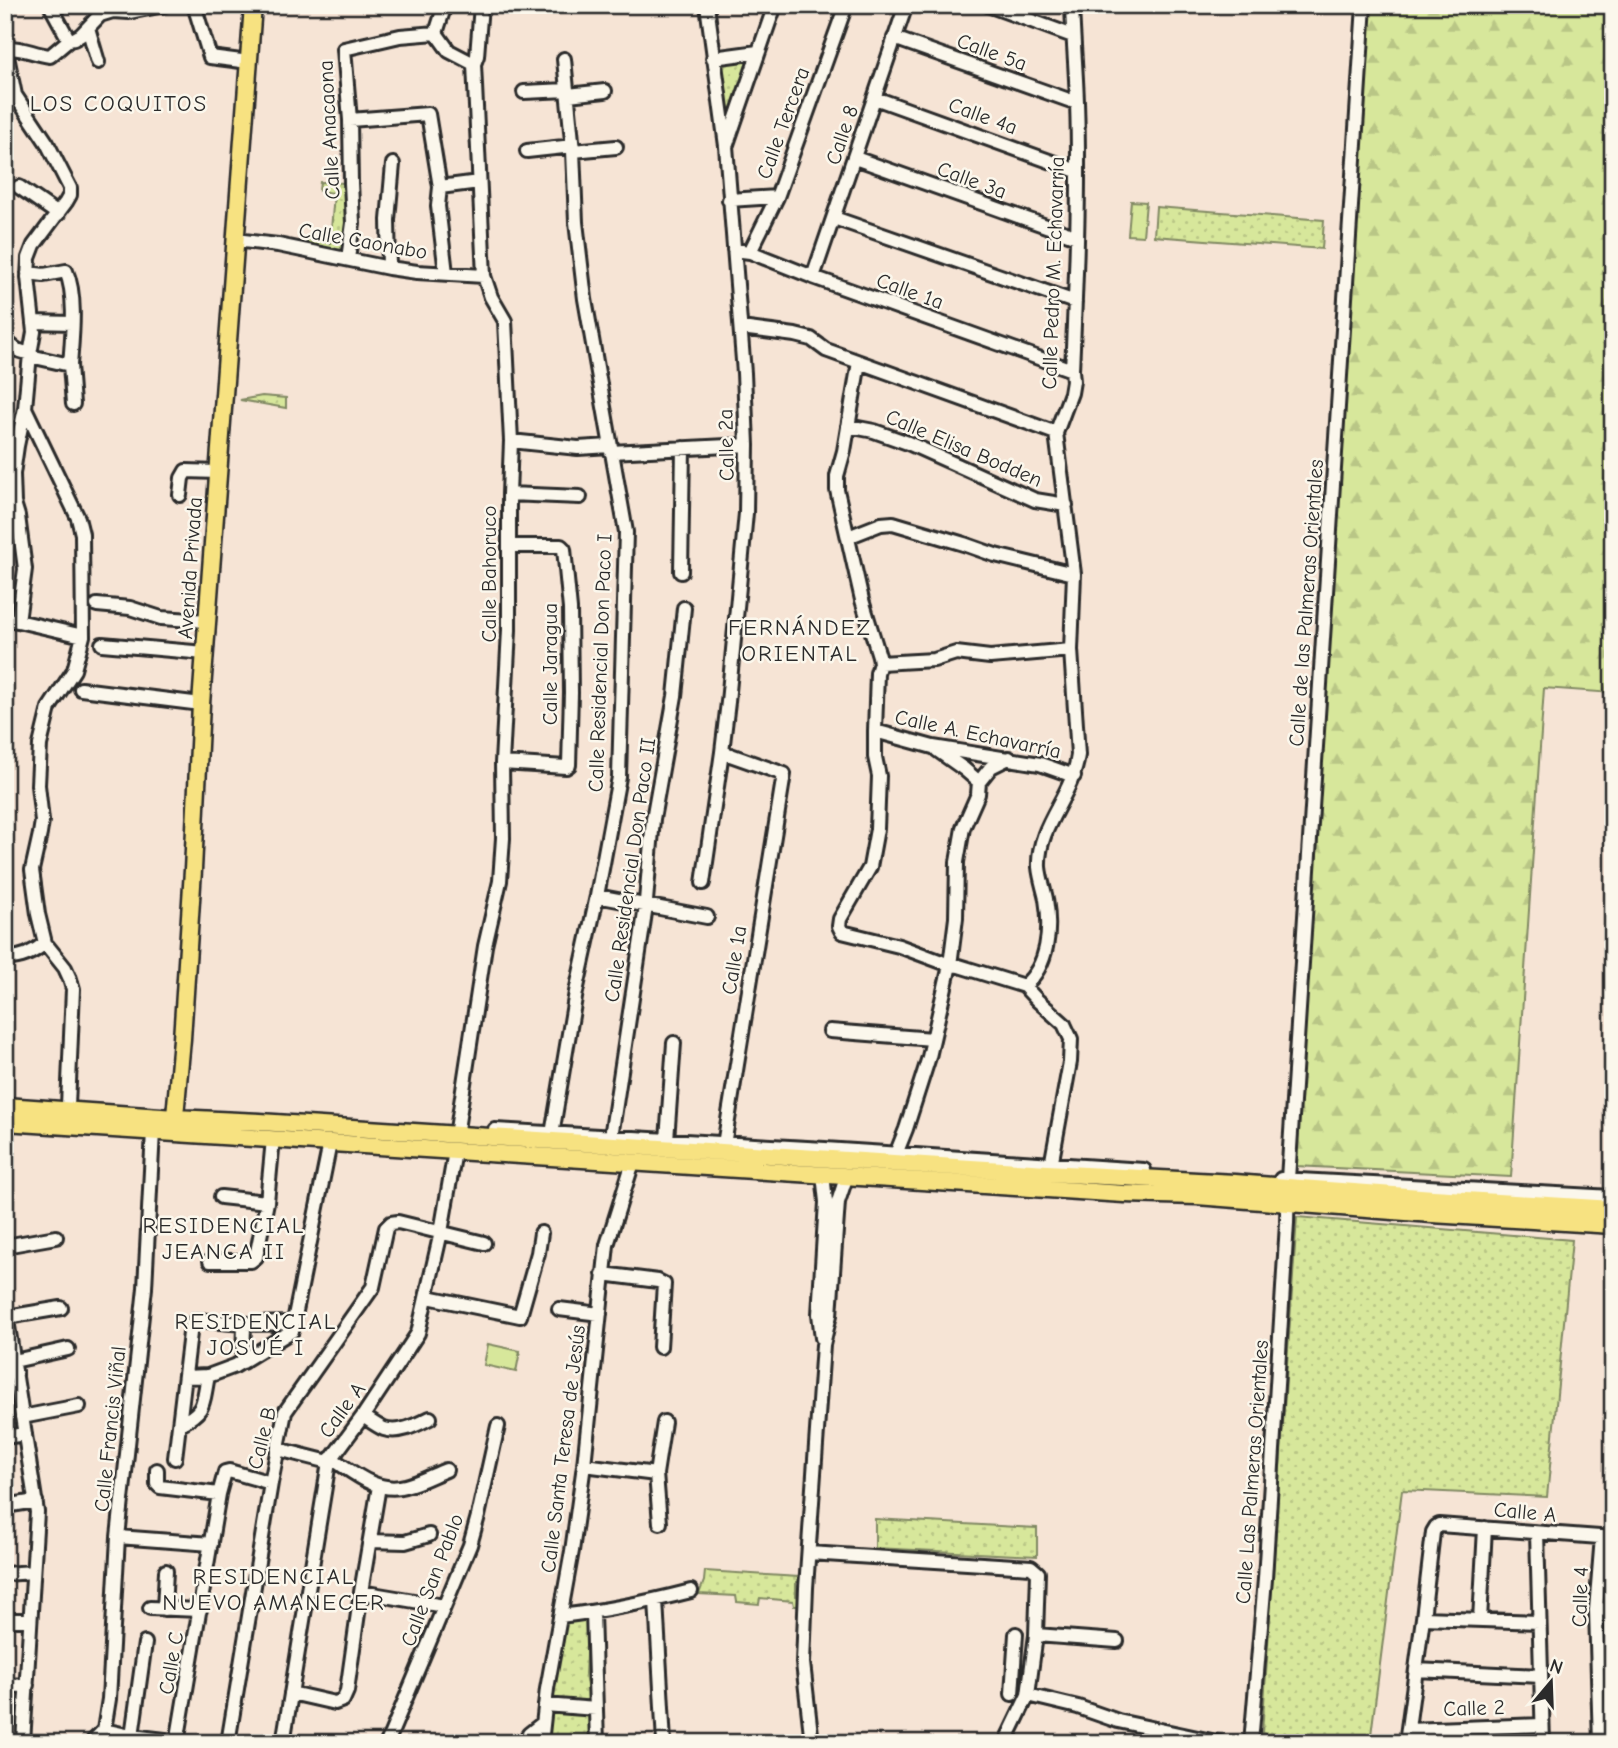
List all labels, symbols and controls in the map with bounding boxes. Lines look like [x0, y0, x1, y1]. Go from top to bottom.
street label: Calle 5a [954, 28, 1030, 76]
street label: Calle Anacaona [313, 60, 345, 200]
street label: Calle Tercera [752, 64, 814, 182]
district label: LOS COQUITOS [30, 90, 208, 117]
street label: Calle 4a [945, 93, 1021, 139]
street label: Calle 8 [821, 102, 863, 168]
street label: Calle 3a [934, 156, 1010, 204]
street label: Calle Pedro M. Echavarría [1037, 156, 1069, 390]
street label: Calle Caonabo [297, 218, 429, 264]
street label: Calle 1a [873, 268, 947, 314]
street label: Calle Elisa Bodden [882, 404, 1046, 492]
street label: Calle 2a [713, 409, 739, 481]
street label: Calle de las Palmeras Orientales [1284, 459, 1328, 747]
street label: Avenida Privada [173, 496, 207, 640]
street label: Calle Bahoruco [477, 506, 501, 642]
street label: Calle Residencial Don Paco I [583, 533, 617, 793]
street label: Calle Jaragua [538, 603, 562, 725]
district label: FERNÁNDEZ ORIENTAL [728, 614, 872, 667]
street label: Calle A. Echavarría [893, 705, 1063, 763]
street label: Calle Residencial Don Paco II [600, 736, 660, 1004]
street label: Calle 1a [717, 924, 751, 996]
district label: RESIDENCIAL JEANCA II [143, 1212, 305, 1265]
district label: RESIDENCIAL JOSUÉ I [175, 1308, 337, 1361]
street label: Calle Santa Teresa de Jesús [536, 1324, 590, 1574]
street label: Calle Las Palmeras Orientales [1231, 1339, 1273, 1605]
street label: Calle Francis Viñal [89, 1345, 131, 1513]
street label: Calle A [314, 1378, 370, 1442]
street label: Calle B [243, 1404, 281, 1472]
street label: Calle A [1493, 1497, 1557, 1527]
street label: Calle San Pablo [396, 1510, 468, 1650]
district label: RESIDENCIAL NUEVO AMANECER [162, 1563, 386, 1616]
street label: Calle 4 [1567, 1566, 1593, 1628]
street label: Calle C [154, 1630, 188, 1696]
north arrow [1516, 1646, 1586, 1716]
text: N [1547, 1654, 1566, 1679]
street label: Calle 2 [1443, 1695, 1505, 1721]

